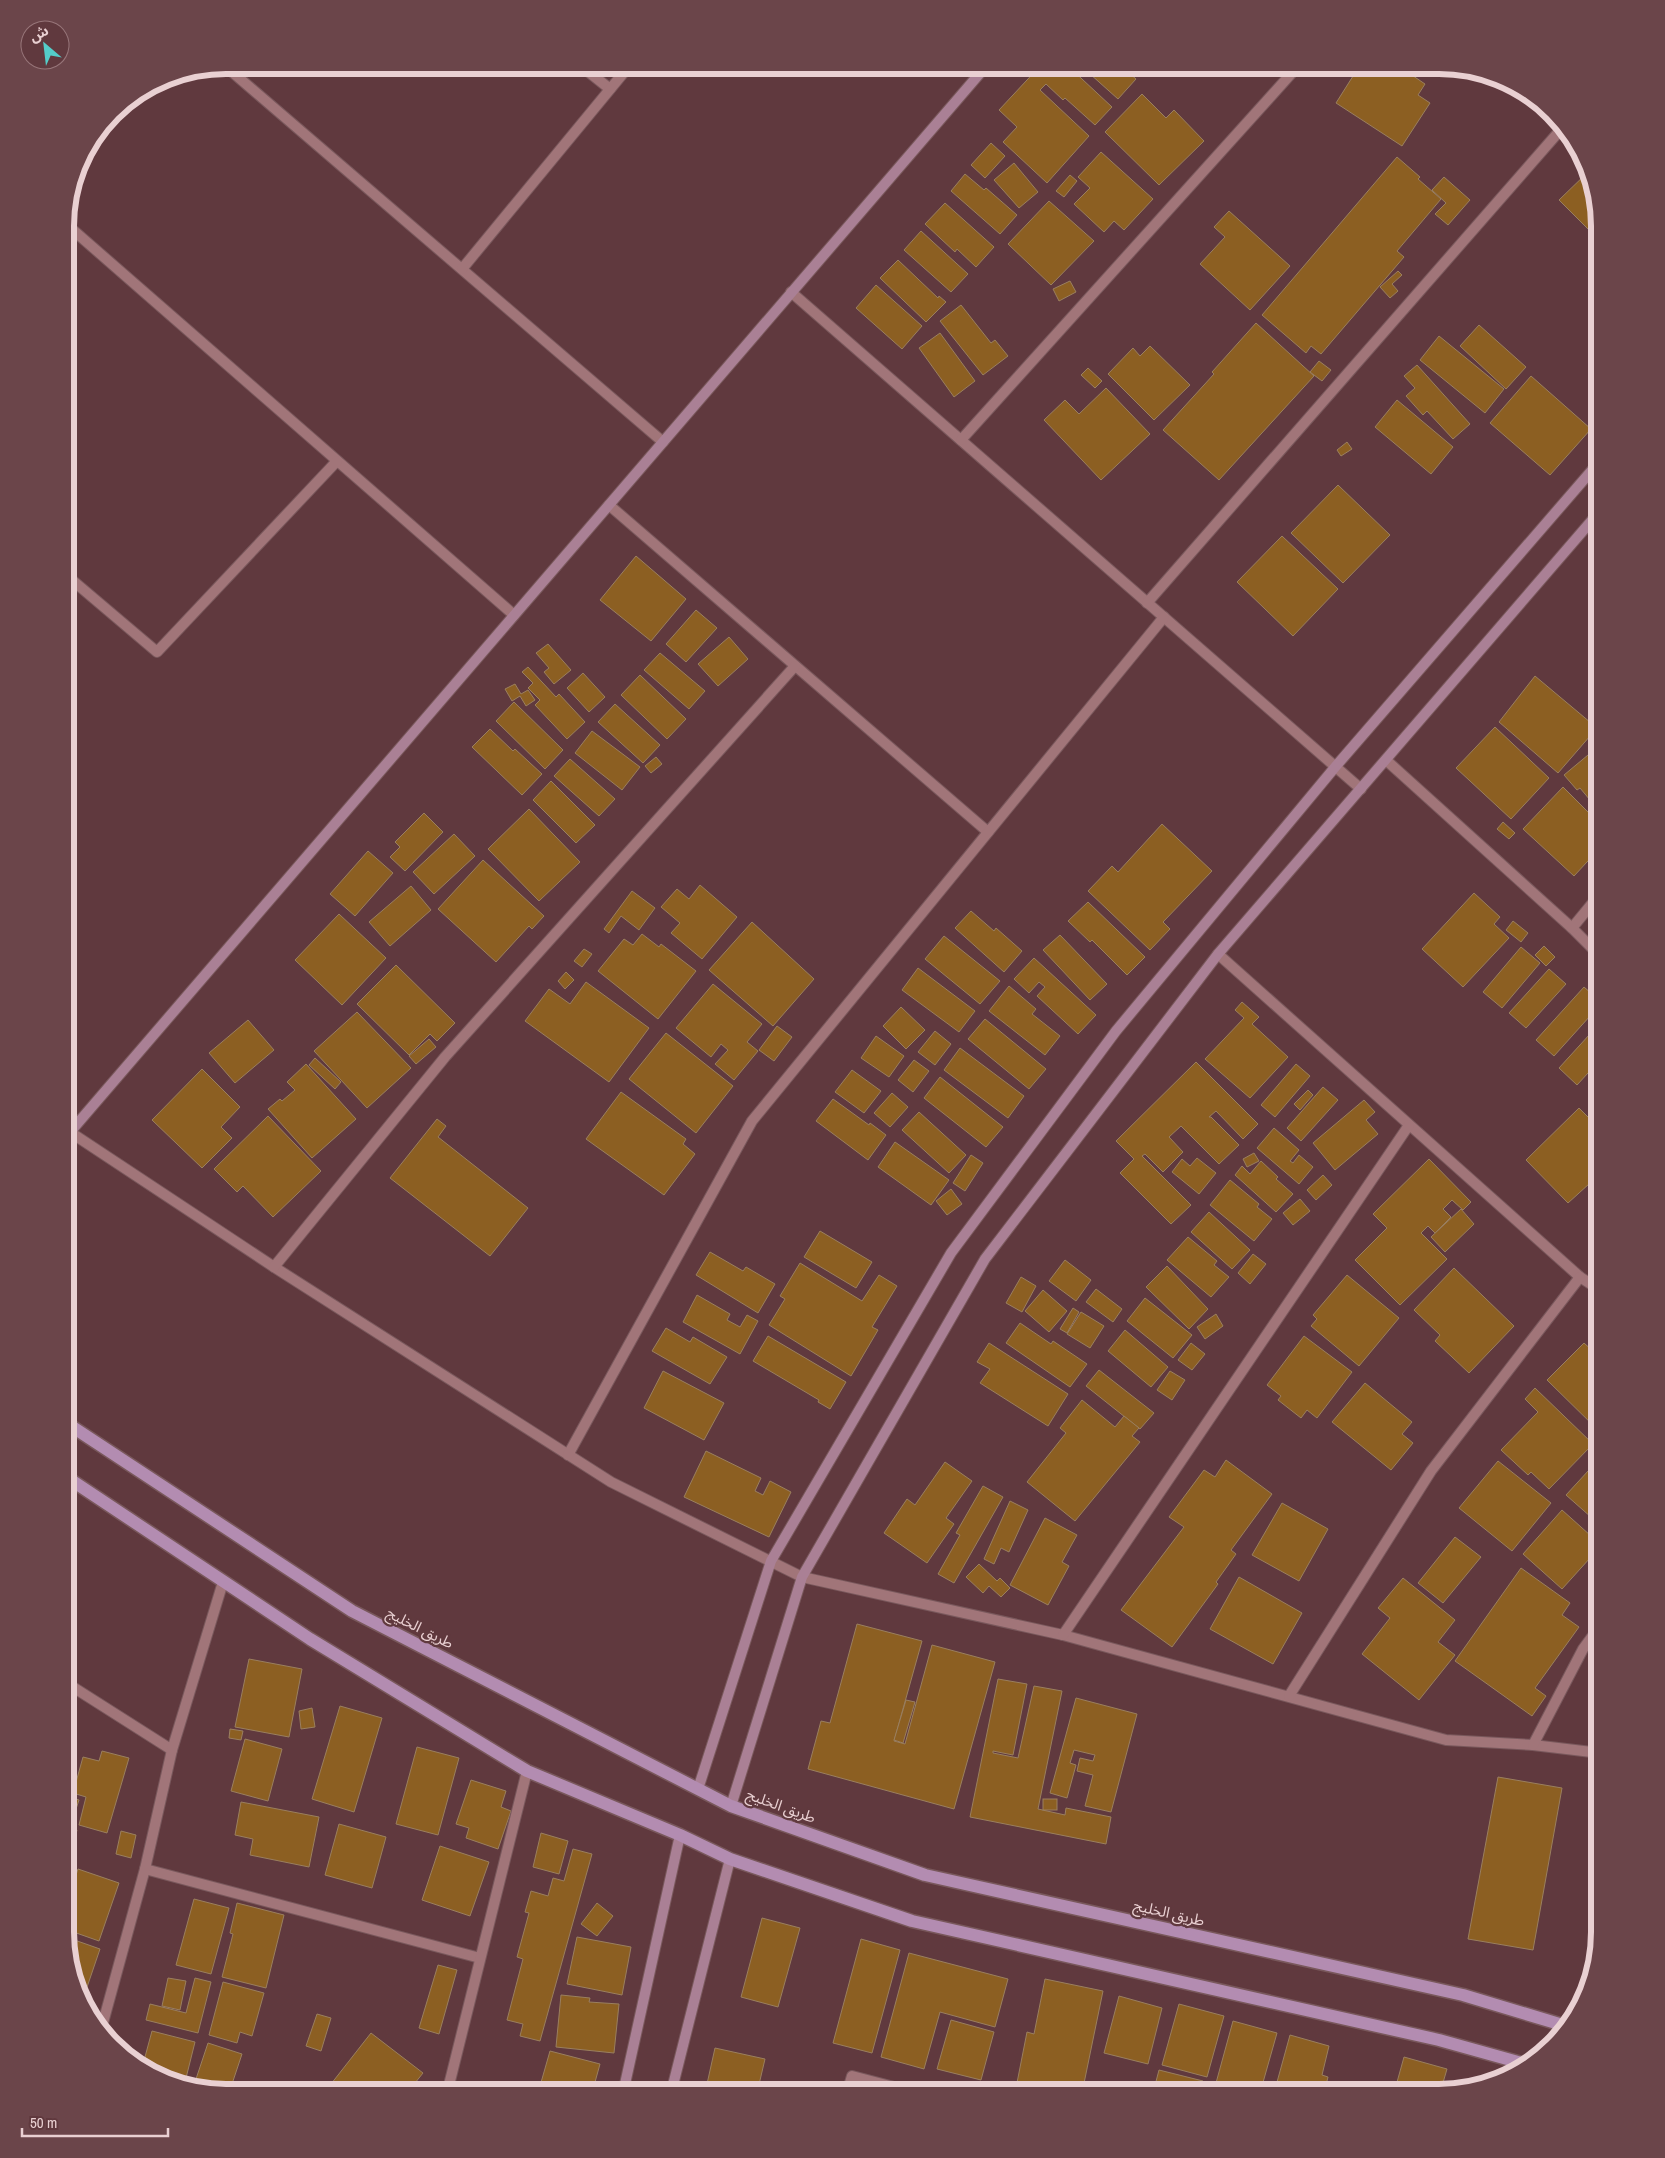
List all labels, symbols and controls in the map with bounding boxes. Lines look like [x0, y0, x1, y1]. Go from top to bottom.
north arrow [20, 20, 70, 70]
text: ش [26, 21, 52, 46]
street label: طريق الخليج [382, 1602, 457, 1655]
street label: طريق الخليج [743, 1783, 819, 1830]
street label: طريق الخليج [1131, 1894, 1207, 1933]
scale bar [22, 2106, 169, 2138]
text: 50 m [30, 2112, 57, 2133]

